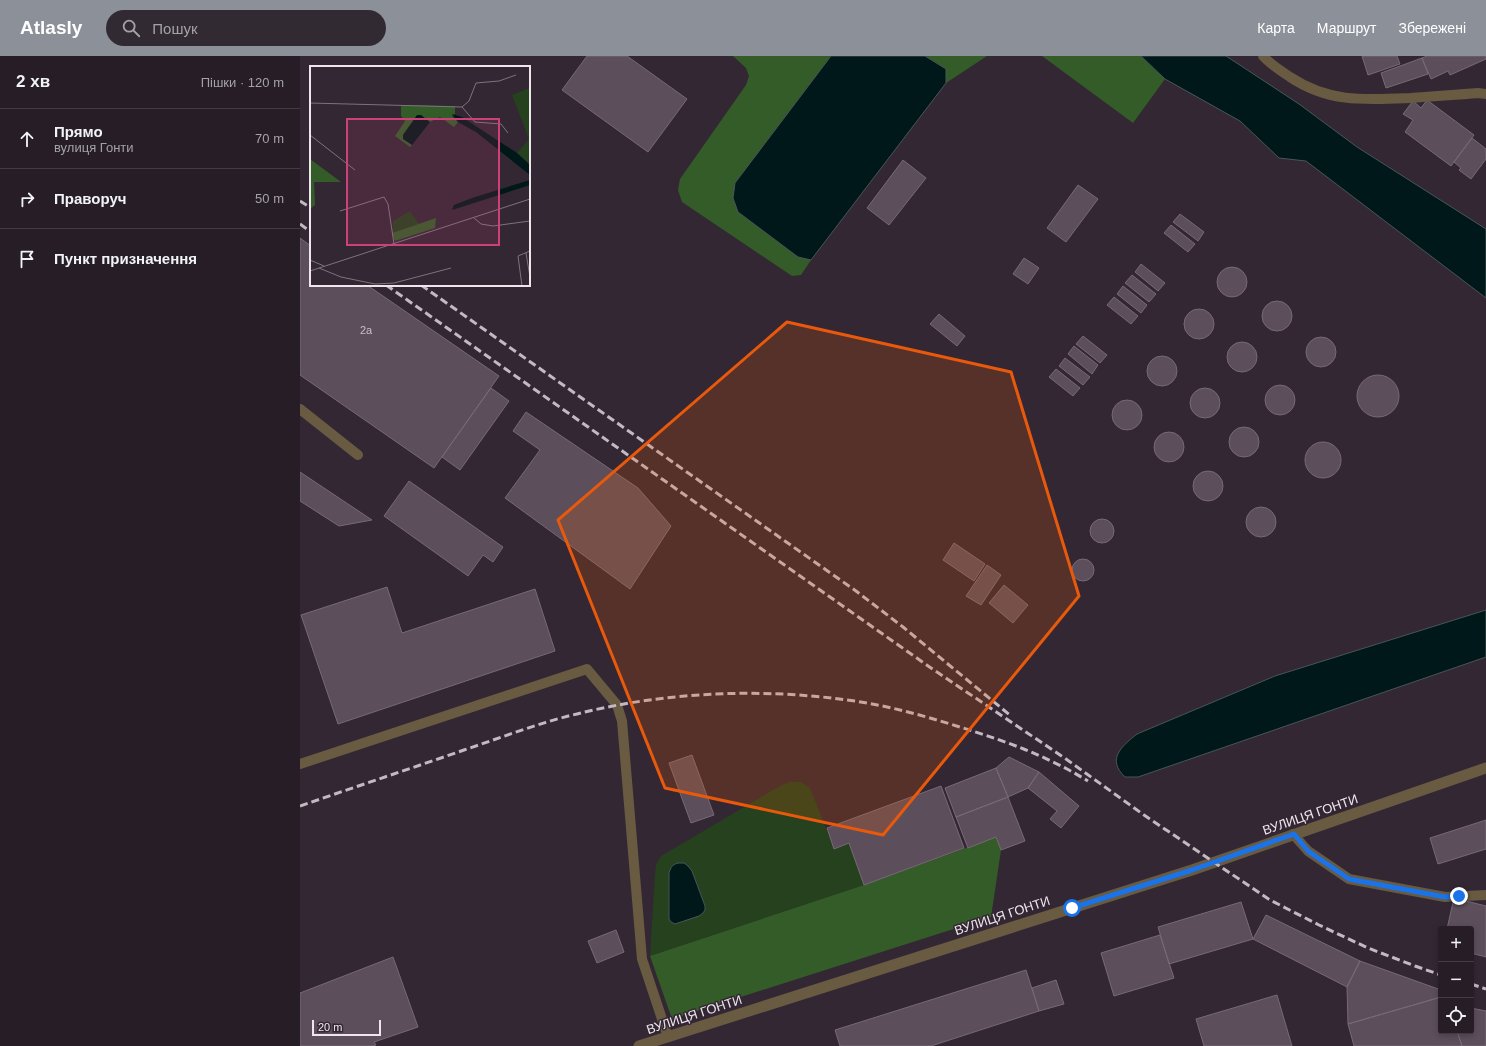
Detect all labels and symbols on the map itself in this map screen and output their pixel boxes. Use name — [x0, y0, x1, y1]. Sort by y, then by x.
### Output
inset map — [310, 66, 530, 286]
house number: 2а — [360, 324, 373, 336]
street label: ВУЛИЦЯ ГОНТИ — [1261, 791, 1360, 838]
route end — [1450, 887, 1468, 905]
street label: ВУЛИЦЯ ГОНТИ — [952, 893, 1052, 938]
route start — [1063, 899, 1081, 917]
street label: ВУЛИЦЯ ГОНТИ — [644, 992, 744, 1037]
scale bar — [312, 1018, 381, 1037]

